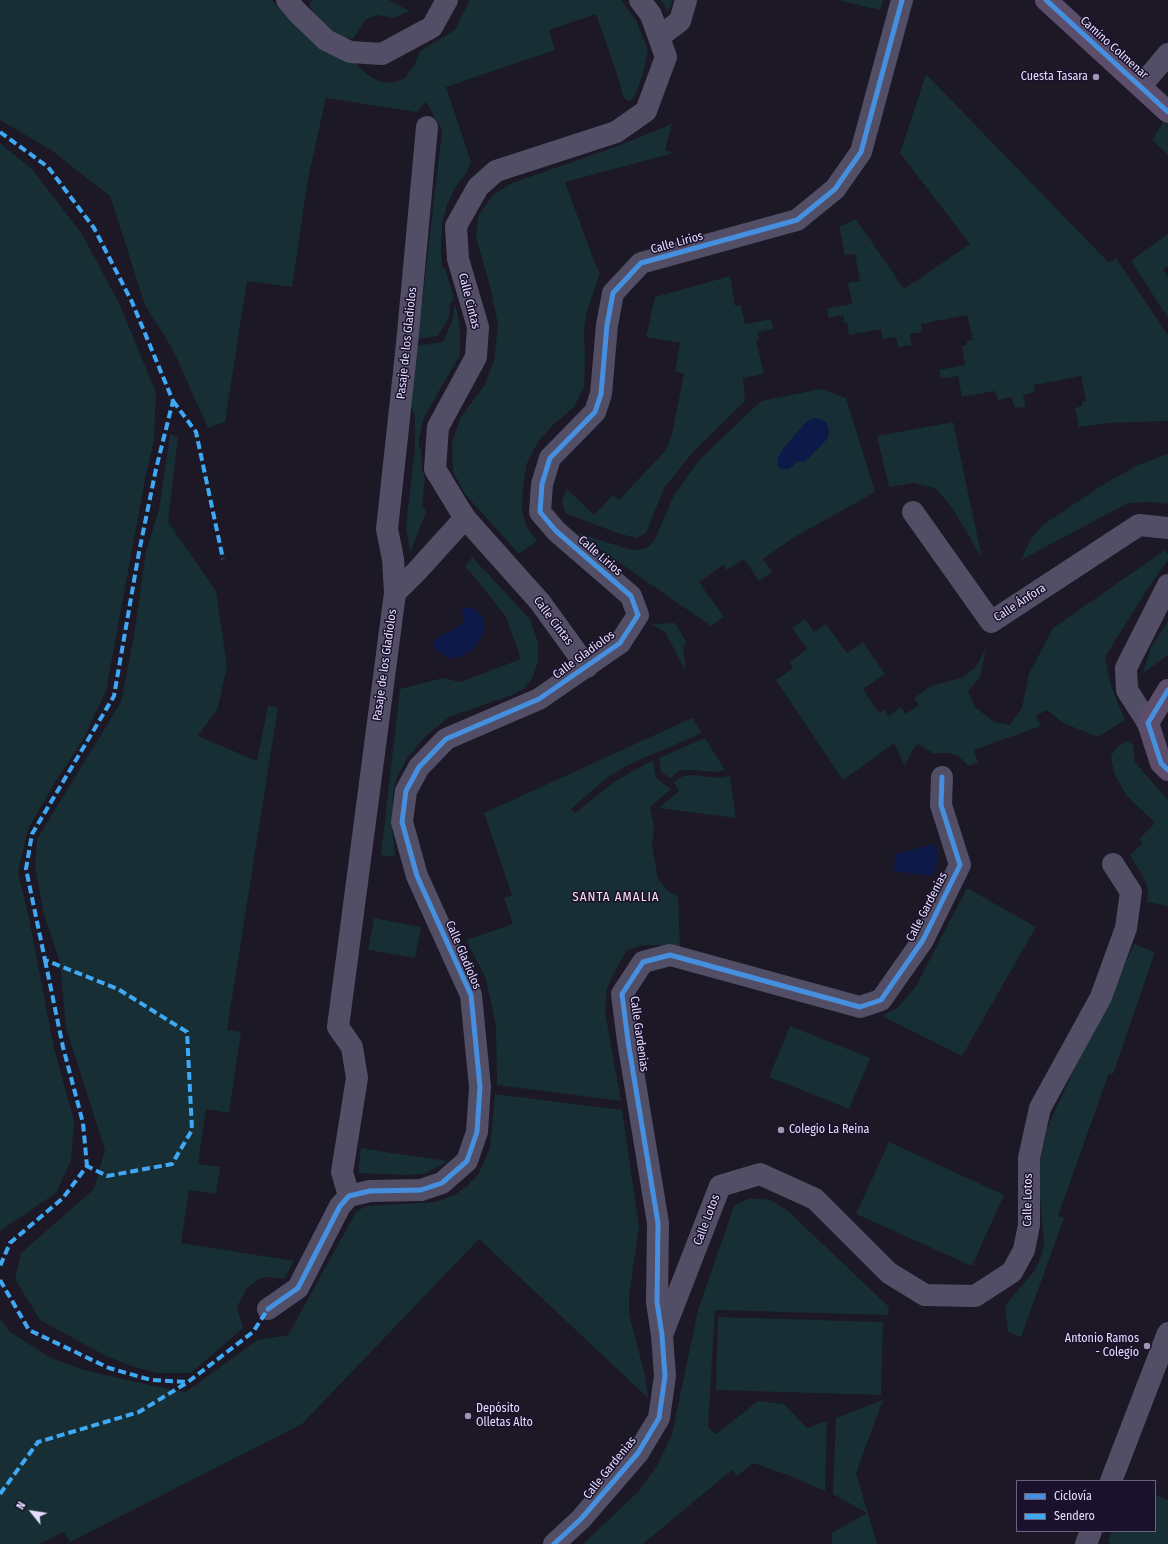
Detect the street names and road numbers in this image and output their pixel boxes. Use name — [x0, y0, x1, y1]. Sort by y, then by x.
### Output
street label: Camino Colmenar — [1077, 14, 1151, 82]
street label: Calle Lirios — [649, 229, 705, 257]
street label: Calle Cintas — [455, 272, 483, 330]
street label: Pasaje de los Gladiolos — [394, 286, 420, 400]
street label: Calle Lirios — [575, 533, 625, 579]
street label: Calle Ánfora — [991, 581, 1049, 625]
street label: Calle Cintas — [530, 594, 576, 648]
street label: Pasaje de los Gladiolos — [370, 608, 400, 722]
street label: Calle Gladiolos — [550, 628, 618, 682]
street label: Calle Gardenias — [903, 870, 951, 944]
street label: Calle Gladiolos — [442, 919, 484, 991]
street label: Calle Gardenias — [627, 995, 651, 1073]
street label: Calle Lotos — [1020, 1173, 1036, 1227]
street label: Calle Lotos — [691, 1193, 723, 1247]
street label: Calle Gardenias — [580, 1434, 640, 1502]

